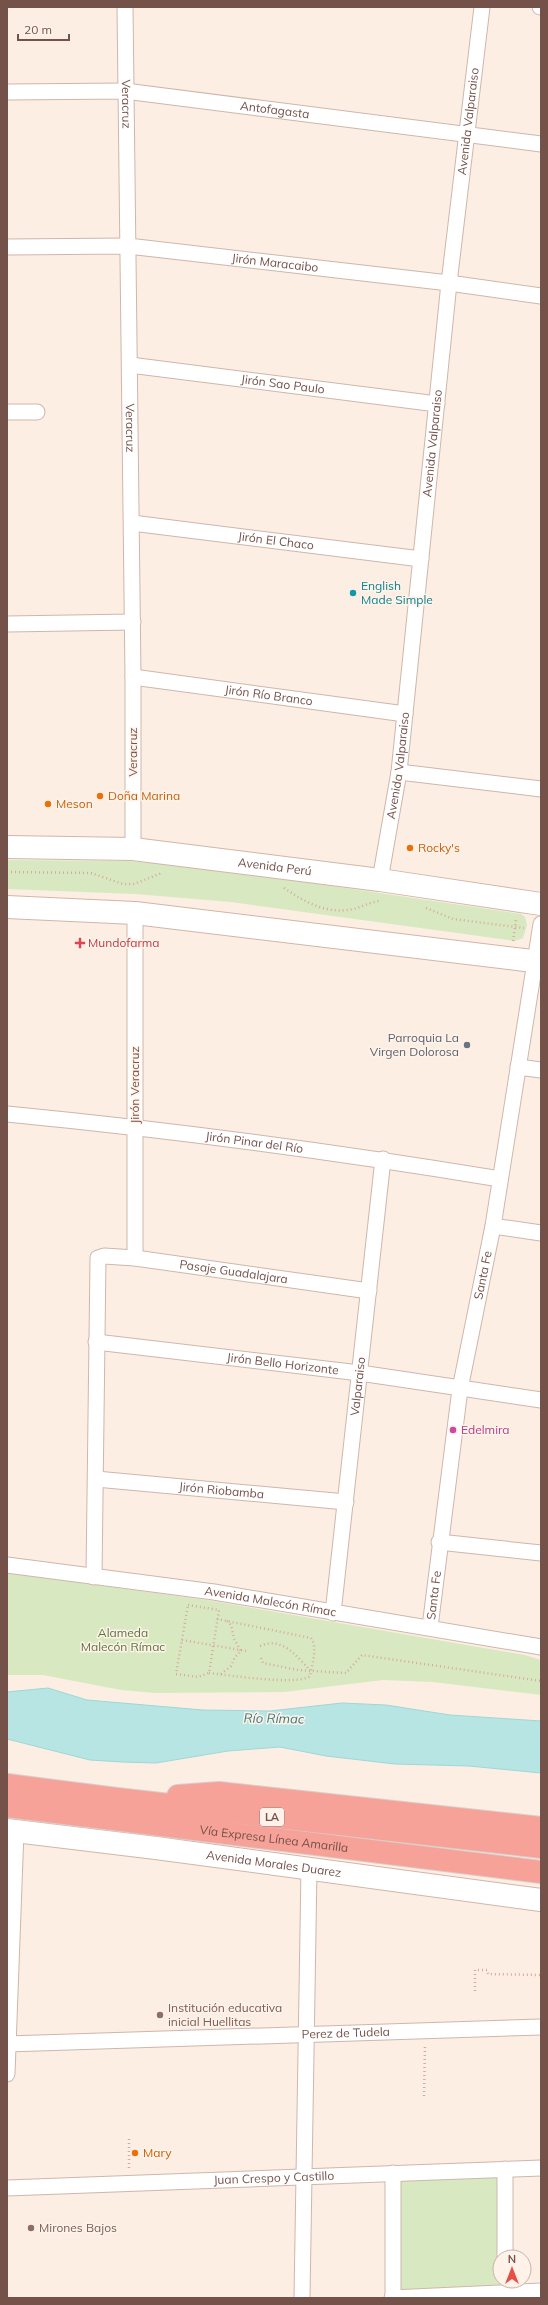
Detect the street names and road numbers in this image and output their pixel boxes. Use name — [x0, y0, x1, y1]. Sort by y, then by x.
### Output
street label: Avenida Valparaiso — [454, 67, 482, 176]
street label: Veracruz — [119, 79, 134, 129]
street label: Antofagasta — [239, 98, 310, 121]
street label: Jirón Maracaibo — [231, 250, 319, 275]
street label: Jirón Sao Paulo — [240, 371, 326, 397]
street label: Avenida Valparaiso — [419, 389, 445, 498]
street label: Veracruz — [123, 403, 138, 453]
street label: Jirón El Chaco — [237, 528, 315, 553]
street label: Jirón Río Branco — [224, 682, 314, 708]
street label: Avenida Valparaiso — [383, 711, 412, 820]
street label: Veracruz — [125, 727, 140, 777]
street label: Avenida Perú — [237, 854, 313, 878]
street label: Jirón Veracruz — [127, 1046, 142, 1124]
street label: Jirón Pinar del Río — [205, 1128, 304, 1156]
street label: Santa Fe — [470, 1249, 495, 1301]
street label: Pasaje Guadalajara — [178, 1256, 289, 1286]
street label: Jirón Bello Horizonte — [226, 1349, 340, 1377]
street label: Valparaiso — [347, 1356, 368, 1417]
street label: Jirón Riobamba — [178, 1479, 265, 1501]
street label: Santa Fe — [423, 1570, 444, 1621]
street label: Avenida Malecón Rímac — [204, 1583, 338, 1619]
road number: LA — [260, 1808, 284, 1826]
street label: Vía Expresa Línea Amarilla — [199, 1822, 349, 1855]
street label: Avenida Morales Duarez — [205, 1847, 342, 1880]
street label: Perez de Tudela — [301, 2024, 390, 2042]
street label: Juan Crespo y Castillo — [213, 2168, 335, 2187]

